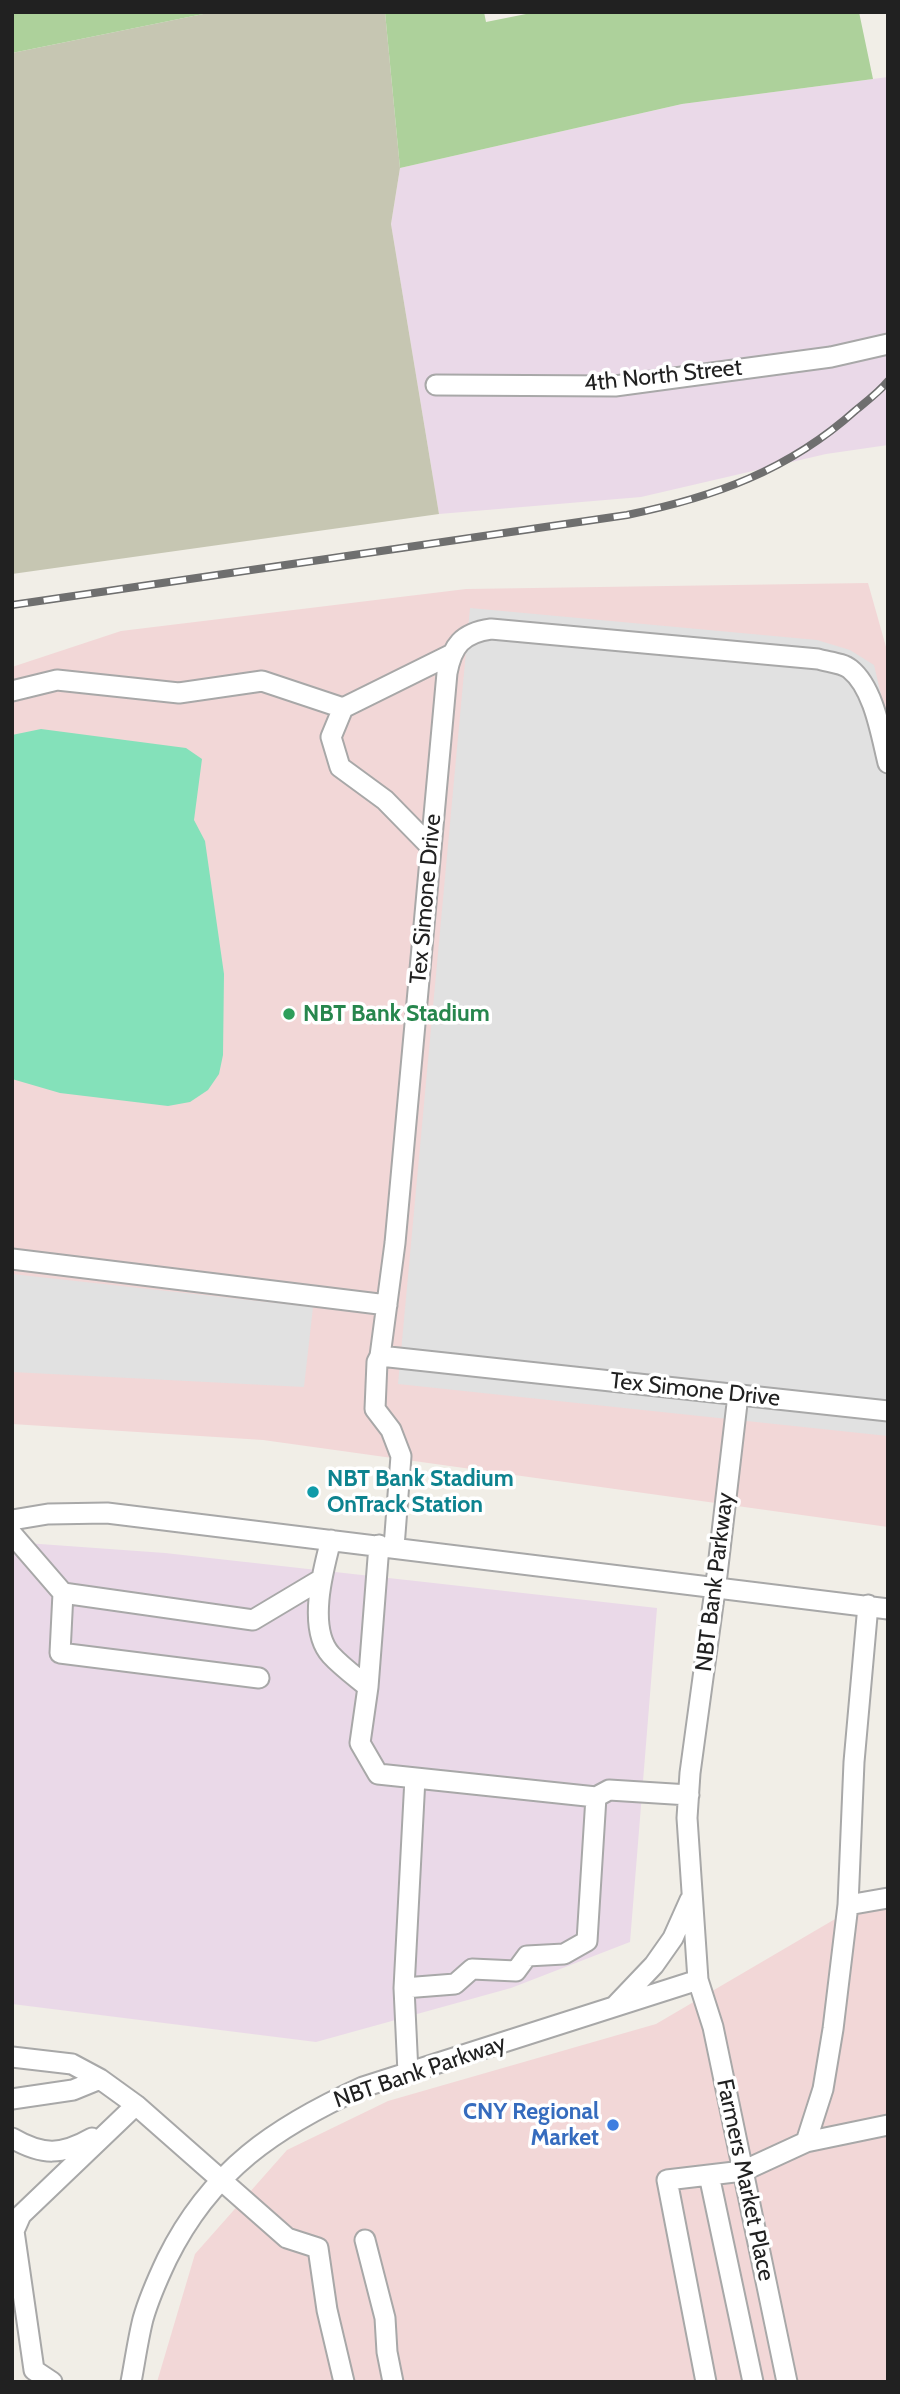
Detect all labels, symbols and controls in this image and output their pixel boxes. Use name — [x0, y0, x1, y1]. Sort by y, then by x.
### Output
street label: 4th North Street — [583, 354, 743, 398]
street label: Tex Simone Drive — [405, 813, 447, 985]
place label: NBT Bank Stadium — [303, 1000, 490, 1028]
marker: NBT Bank Stadium — [281, 1006, 297, 1022]
street label: Tex Simone Drive — [609, 1367, 781, 1413]
place label: NBT Bank Stadium OnTrack Station — [327, 1465, 514, 1519]
marker: NBT Bank Stadium OnTrack Station — [305, 1484, 321, 1500]
street label: NBT Bank Parkway — [690, 1491, 740, 1673]
street label: NBT Bank Parkway — [330, 2030, 510, 2114]
street label: Farmers Market Place — [710, 2076, 780, 2284]
place label: CNY Regional Market — [463, 2098, 599, 2152]
marker: CNY Regional Market — [605, 2117, 621, 2133]

